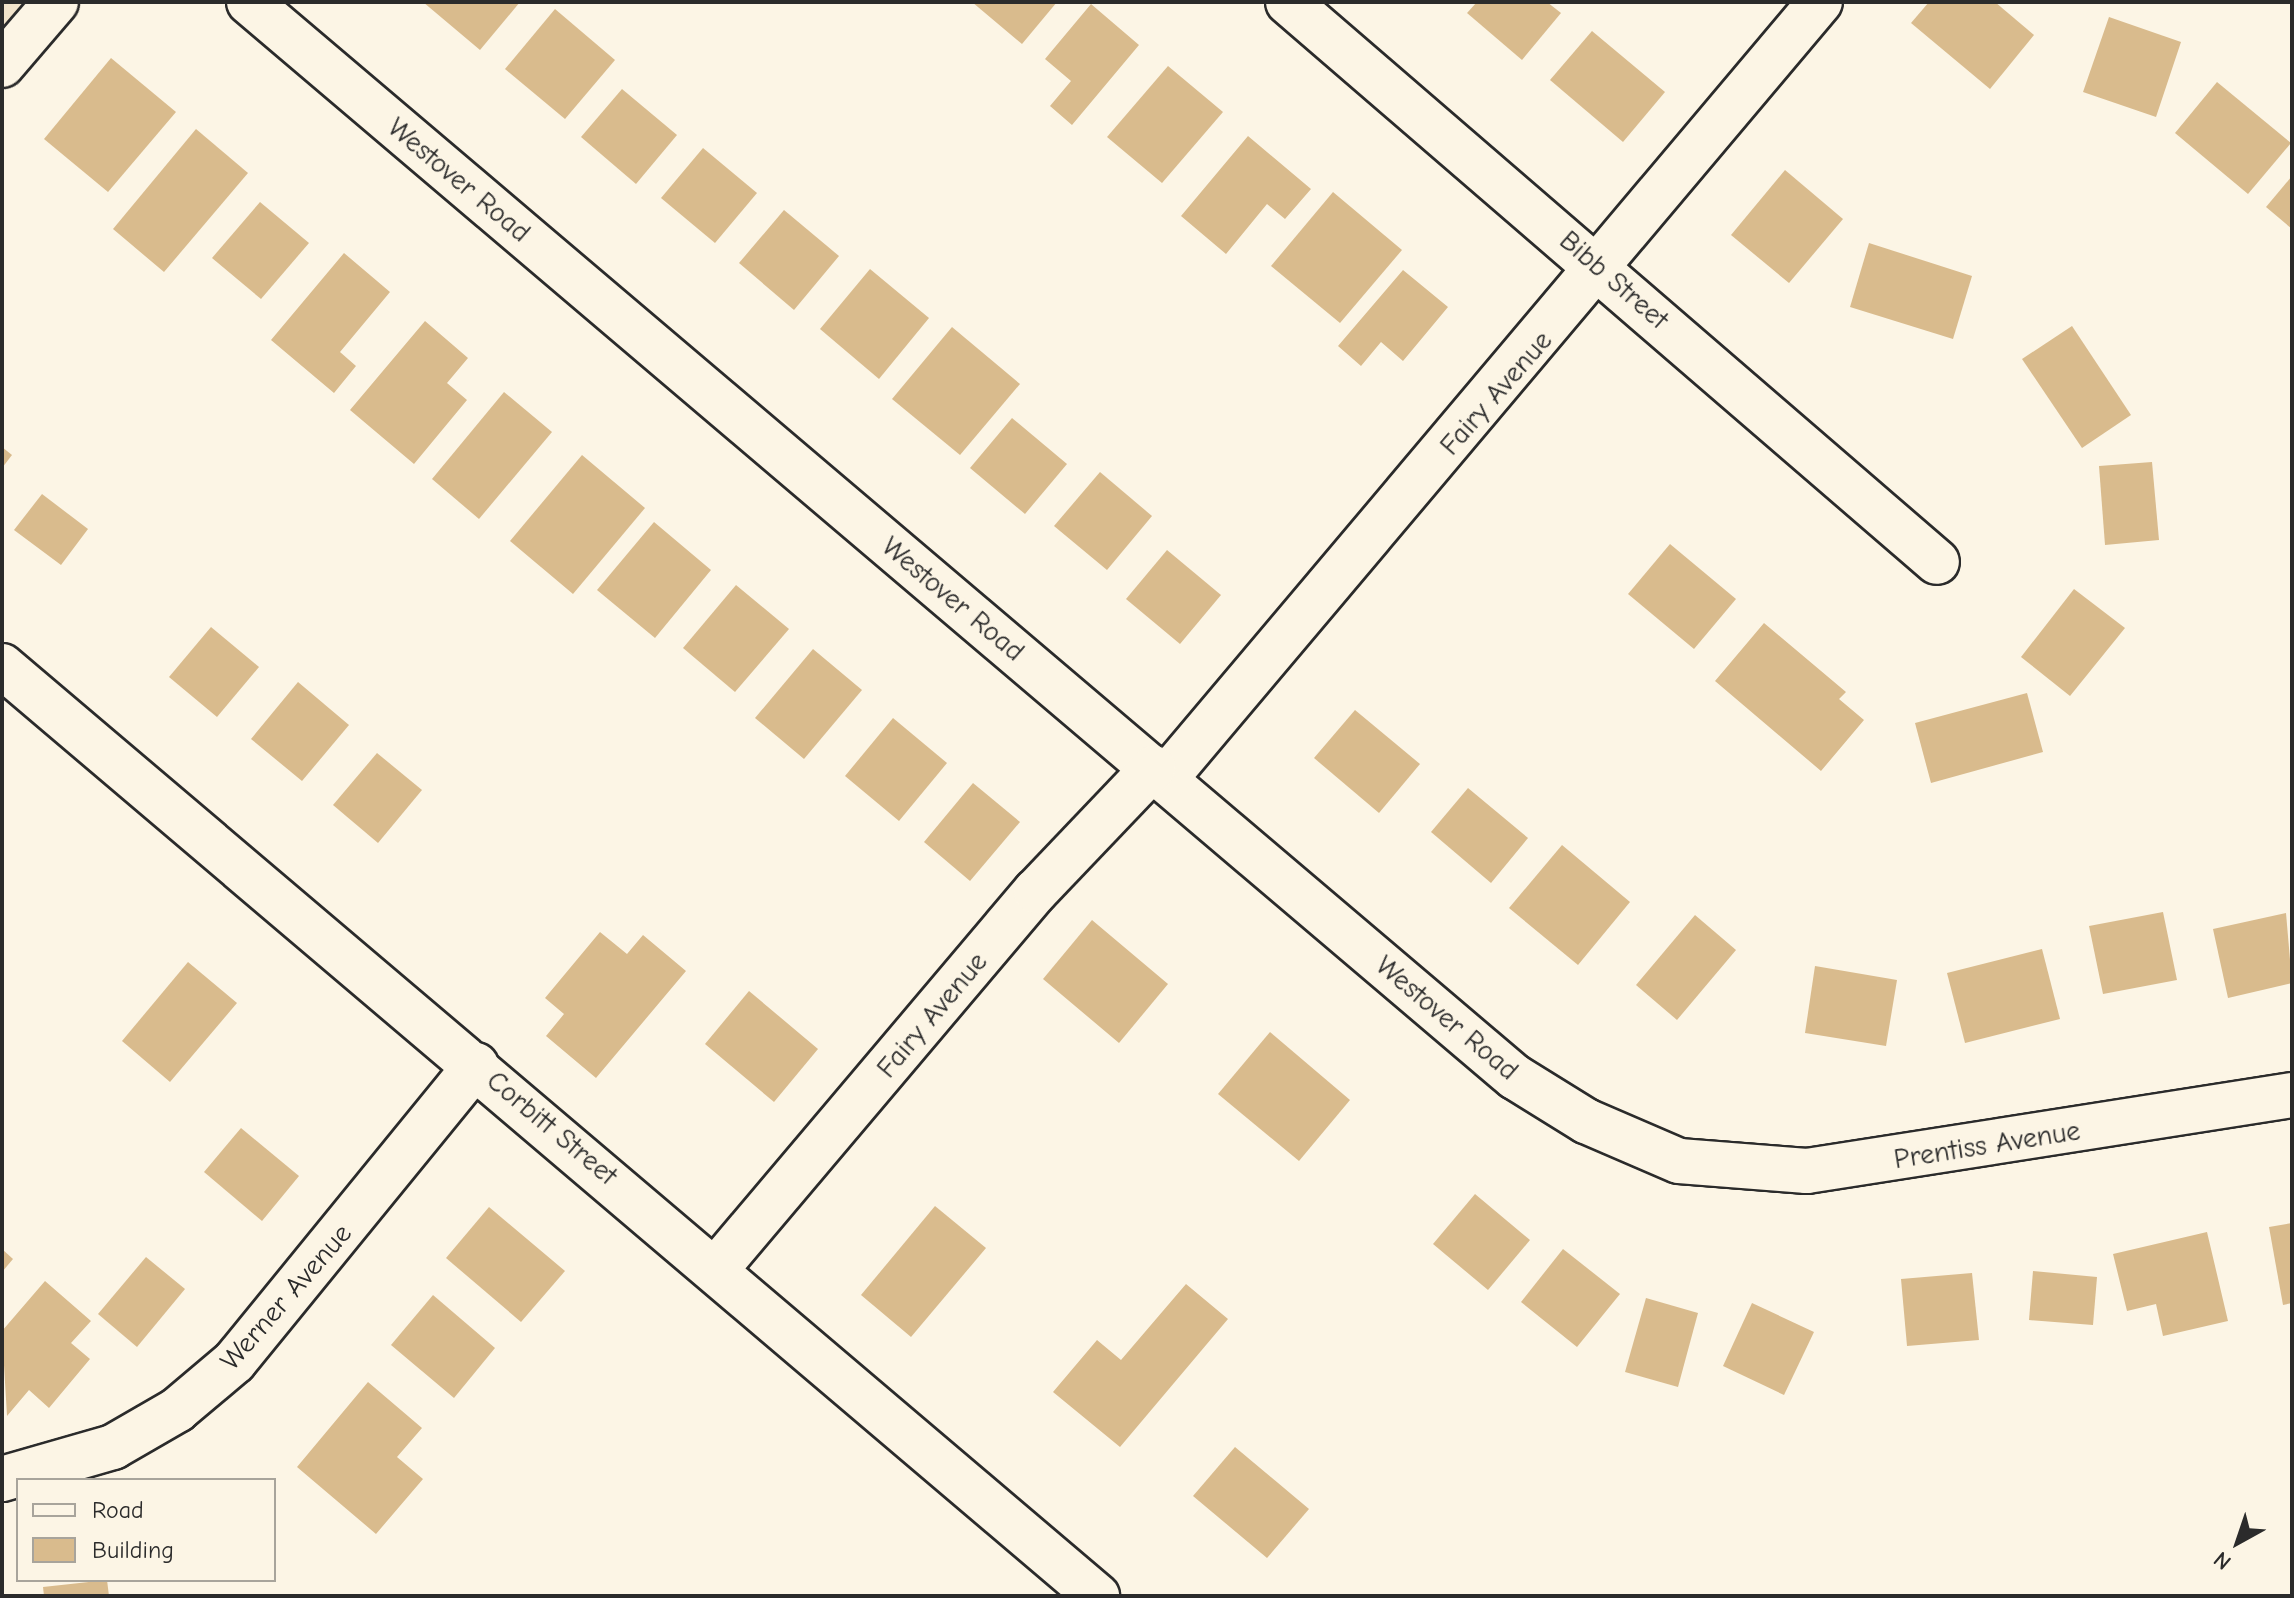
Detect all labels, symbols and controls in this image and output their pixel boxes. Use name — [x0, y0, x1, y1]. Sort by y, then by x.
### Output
street label: Westover Road — [381, 111, 537, 249]
street label: Bibb Street — [1553, 224, 1675, 336]
street label: Fairy Avenue — [1433, 324, 1559, 462]
street label: Westover Road — [875, 530, 1031, 668]
street label: Fairy Avenue — [870, 945, 994, 1085]
street label: Westover Road — [1369, 949, 1525, 1087]
street label: Corbitt Street — [480, 1064, 624, 1192]
street label: Prentiss Avenue — [1892, 1114, 2082, 1176]
street label: Werner Avenue — [213, 1217, 359, 1377]
legend — [16, 1478, 276, 1582]
text: Road — [92, 1496, 144, 1524]
north arrow — [2198, 1502, 2278, 1582]
text: Building — [92, 1536, 174, 1564]
text: N — [2209, 1546, 2236, 1575]

